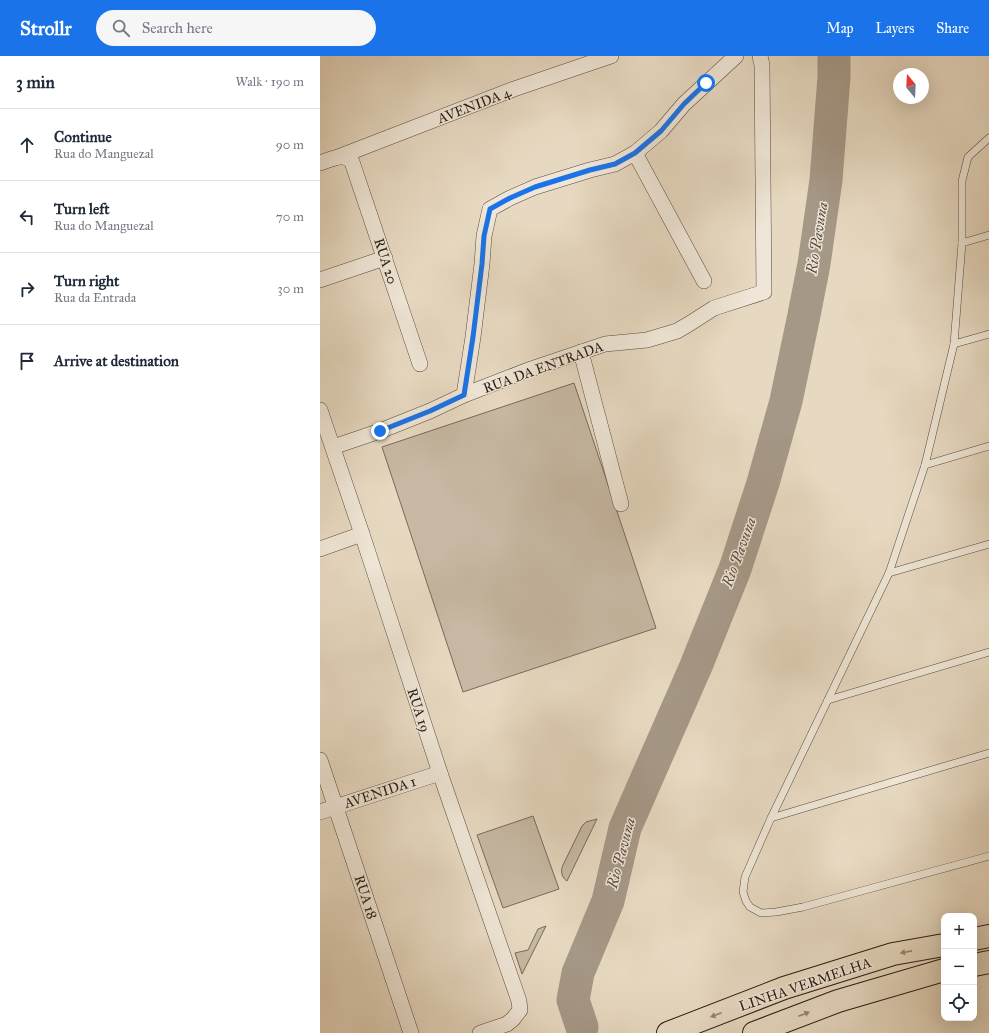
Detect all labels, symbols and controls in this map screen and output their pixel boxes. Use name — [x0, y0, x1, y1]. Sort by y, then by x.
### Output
search box — [96, 10, 376, 46]
text: Strollr — [20, 17, 72, 40]
icon: search — [110, 17, 132, 39]
text: Search here — [142, 19, 213, 37]
text: Map — [826, 20, 854, 37]
text: Layers — [876, 20, 914, 37]
text: Share — [936, 20, 969, 37]
north arrow — [893, 68, 929, 104]
text: 3 min — [16, 72, 55, 93]
text: Walk · 190 m — [235, 74, 304, 90]
route start — [697, 74, 715, 92]
street label: AVENIDA 4 — [434, 83, 514, 128]
text: Continue — [54, 128, 112, 146]
icon: ahead — [16, 134, 38, 156]
text: 90 m — [276, 137, 304, 153]
text: Rua do Manguezal — [54, 146, 154, 162]
text: Turn left — [54, 200, 110, 218]
water label: Rio Pavuna — [802, 201, 832, 276]
icon: left — [16, 206, 38, 228]
text: 70 m — [276, 209, 304, 225]
text: Rua do Manguezal — [54, 218, 154, 234]
street label: RUA 20 — [370, 236, 401, 286]
text: Turn right — [54, 272, 119, 290]
icon: right — [16, 278, 38, 300]
text: 30 m — [278, 281, 304, 297]
text: Rua da Entrada — [54, 290, 136, 306]
street label: RUA DA ENTRADA — [481, 338, 606, 397]
icon: arrive — [16, 350, 38, 372]
text: Arrive at destination — [54, 352, 179, 370]
route end — [371, 422, 389, 440]
water label: Rio Pavuna — [718, 515, 760, 590]
street label: RUA 19 — [403, 686, 434, 734]
street label: AVENIDA 1 — [341, 773, 419, 812]
water label: Rio Pavuna — [603, 816, 639, 891]
street label: RUA 18 — [350, 873, 381, 921]
map controls — [941, 913, 977, 1021]
button: + — [941, 913, 977, 949]
one-way arrow — [900, 949, 912, 955]
button: − — [941, 949, 977, 985]
street label: LINHA VERMELHA — [737, 954, 874, 1015]
button: locate — [941, 985, 977, 1021]
one-way arrow — [798, 1010, 810, 1016]
one-way arrow — [710, 1012, 722, 1018]

